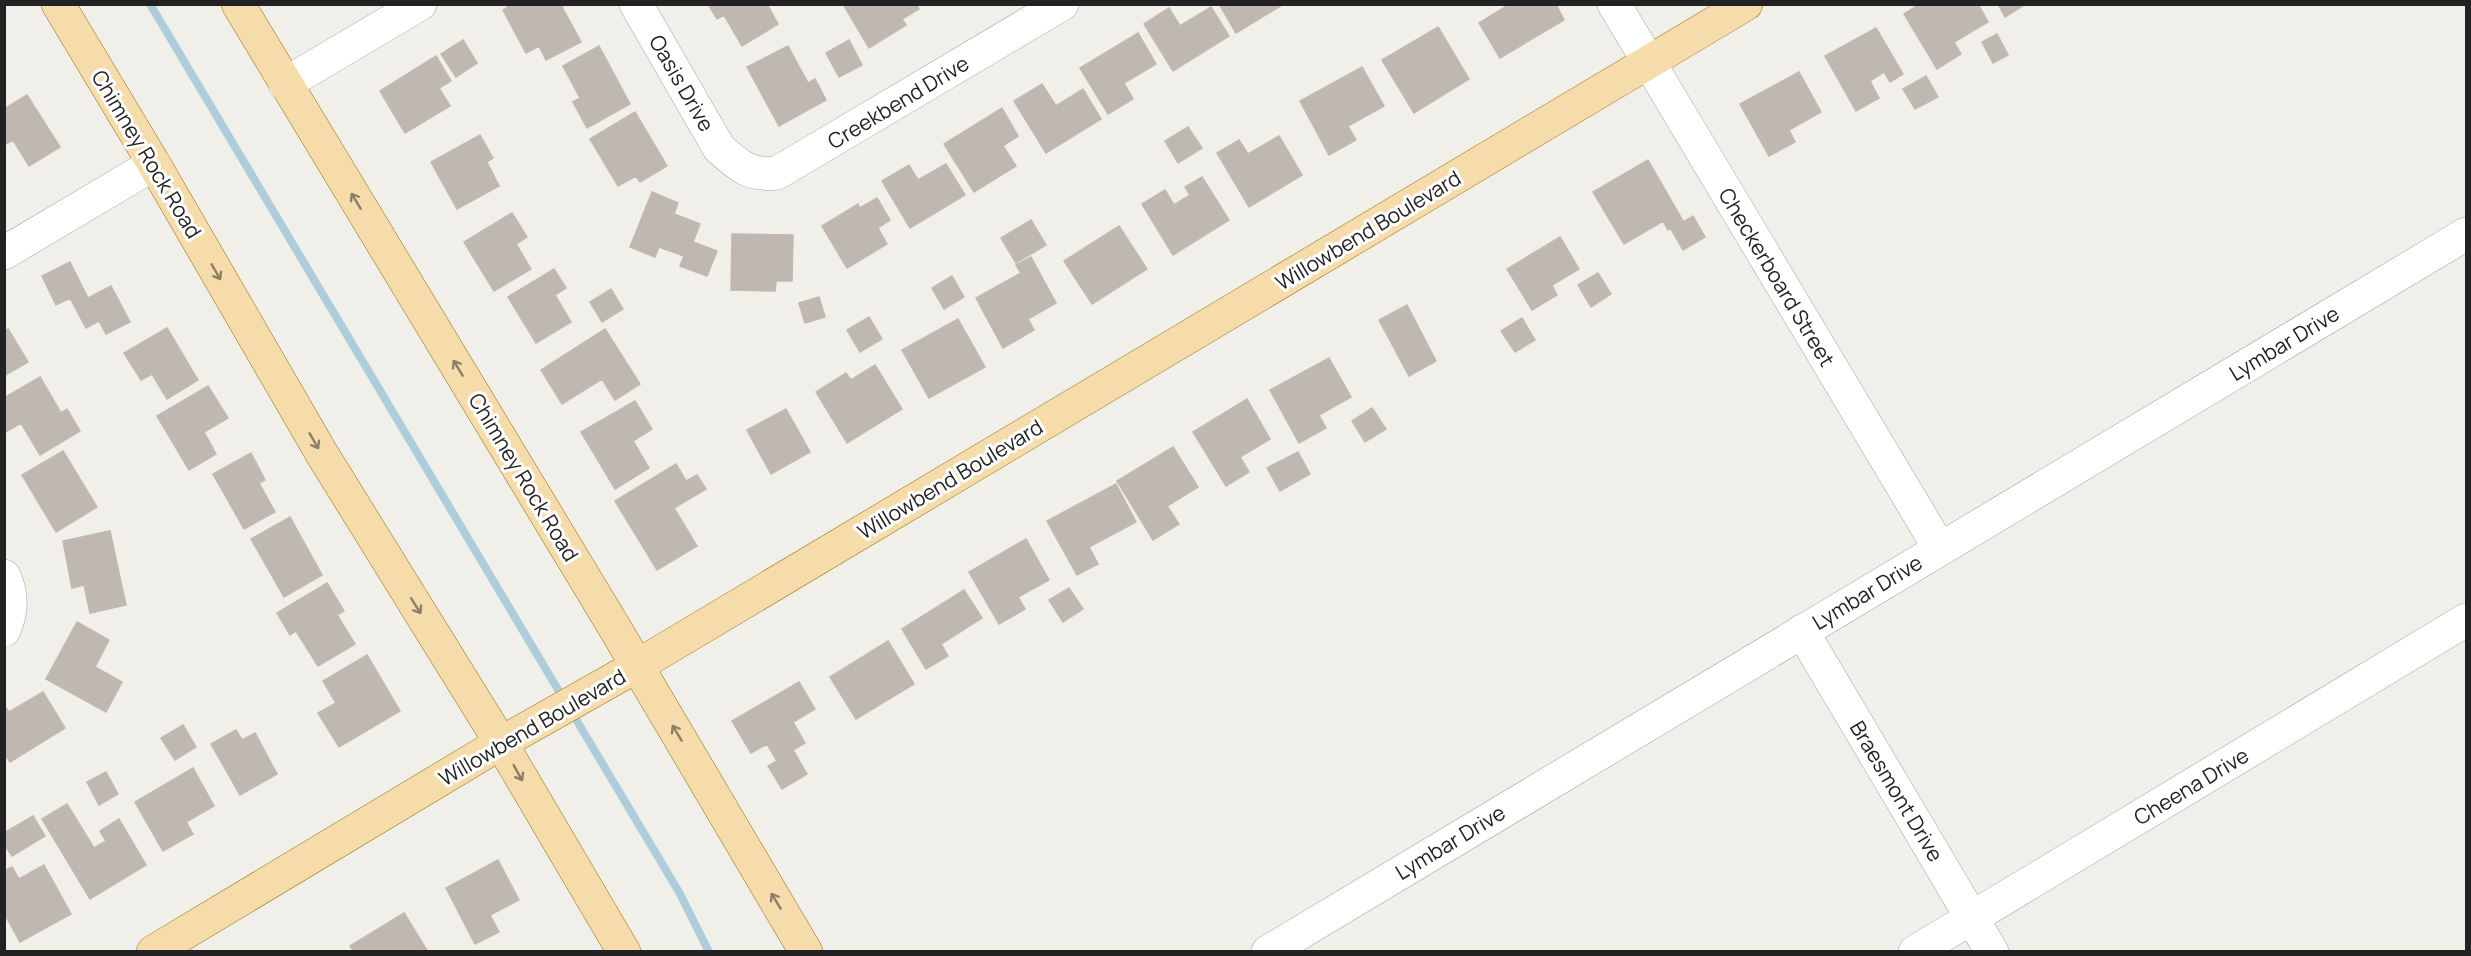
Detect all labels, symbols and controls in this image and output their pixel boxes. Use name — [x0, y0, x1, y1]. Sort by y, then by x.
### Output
street label: Oasis Drive — [643, 30, 721, 136]
street label: Creekbend Drive — [822, 49, 974, 155]
street label: Chimney Rock Road — [86, 65, 208, 243]
street label: Willowbend Boulevard — [1270, 164, 1466, 296]
street label: Checkerboard Street — [1713, 183, 1841, 371]
one-way arrow — [350, 193, 362, 210]
one-way arrow — [210, 263, 222, 280]
street label: Lymbar Drive — [2224, 299, 2344, 387]
one-way arrow — [451, 360, 463, 377]
street label: Chimney Rock Road — [463, 388, 585, 566]
street label: Willowbend Boulevard — [852, 413, 1048, 545]
one-way arrow — [308, 432, 320, 449]
street label: Lymbar Drive — [1807, 548, 1927, 636]
one-way arrow — [410, 598, 423, 615]
street label: Willowbend Boulevard — [433, 662, 631, 792]
street label: Braesmont Drive — [1844, 715, 1950, 867]
one-way arrow — [670, 725, 682, 742]
street label: Cheena Drive — [2128, 741, 2254, 831]
one-way arrow — [512, 764, 524, 781]
street label: Lymbar Drive — [1390, 798, 1510, 886]
one-way arrow — [770, 893, 782, 910]

